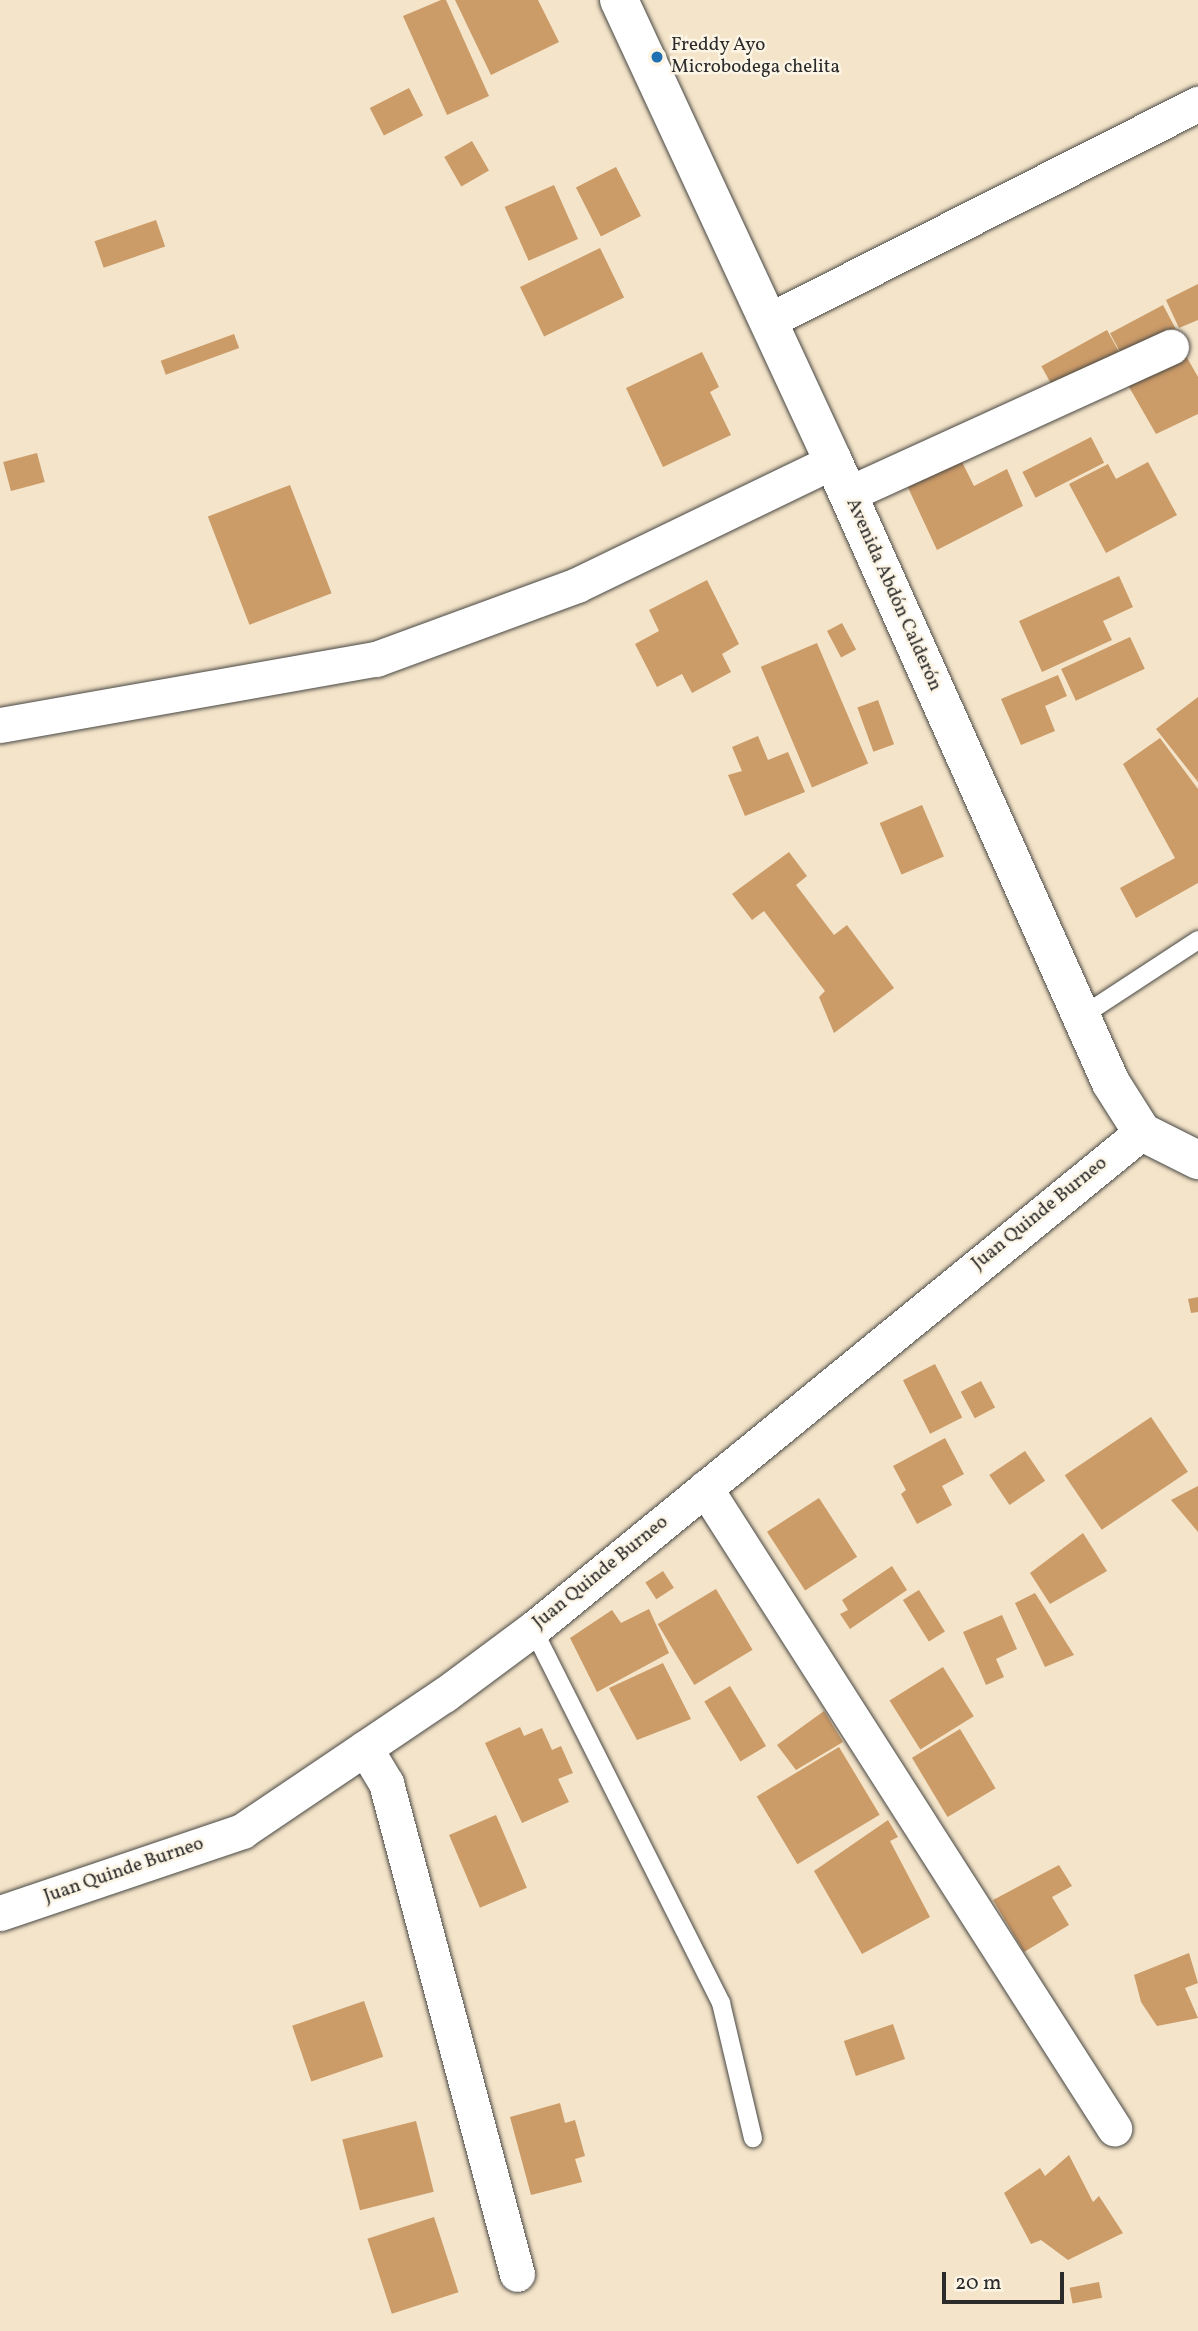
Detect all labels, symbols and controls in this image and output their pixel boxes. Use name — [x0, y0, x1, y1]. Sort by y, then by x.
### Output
place label: Freddy Ayo Microbodega chelita — [671, 35, 840, 79]
marker: Freddy Ayo Microbodega chelita — [649, 49, 665, 65]
street label: Avenida Abdón Calderón — [840, 495, 946, 695]
street label: Juan Quinde Burneo — [968, 1152, 1112, 1276]
street label: Juan Quinde Burneo — [529, 1511, 673, 1635]
street label: Juan Quinde Burneo — [41, 1833, 207, 1909]
scale bar — [946, 2258, 1068, 2302]
text: 20 m — [955, 2269, 1001, 2298]

